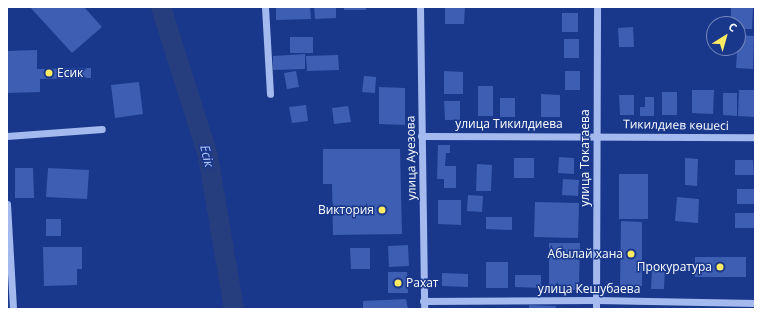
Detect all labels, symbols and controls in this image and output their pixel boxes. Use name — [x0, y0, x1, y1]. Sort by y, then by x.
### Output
north arrow — [706, 16, 746, 56]
text: С — [726, 19, 740, 35]
place label: Есик — [57, 66, 83, 80]
marker: Есик — [44, 68, 54, 78]
street label: улица Токатаева — [578, 109, 592, 207]
street label: улица Ауезова — [403, 116, 419, 200]
street label: улица Тикилдиева — [455, 117, 563, 131]
street label: Тикилдиев көшесі — [623, 117, 729, 133]
water label: Есік — [197, 143, 217, 169]
place label: Виктория — [318, 203, 374, 217]
marker: Виктория — [377, 205, 387, 215]
place label: Абылай хана — [548, 247, 623, 261]
marker: Абылай хана — [626, 249, 636, 259]
place label: Прокуратура — [637, 260, 712, 274]
marker: Прокуратура — [715, 262, 725, 272]
place label: Рахат — [406, 276, 438, 290]
marker: Рахат — [393, 278, 403, 288]
street label: улица Кешубаева — [538, 282, 640, 296]

